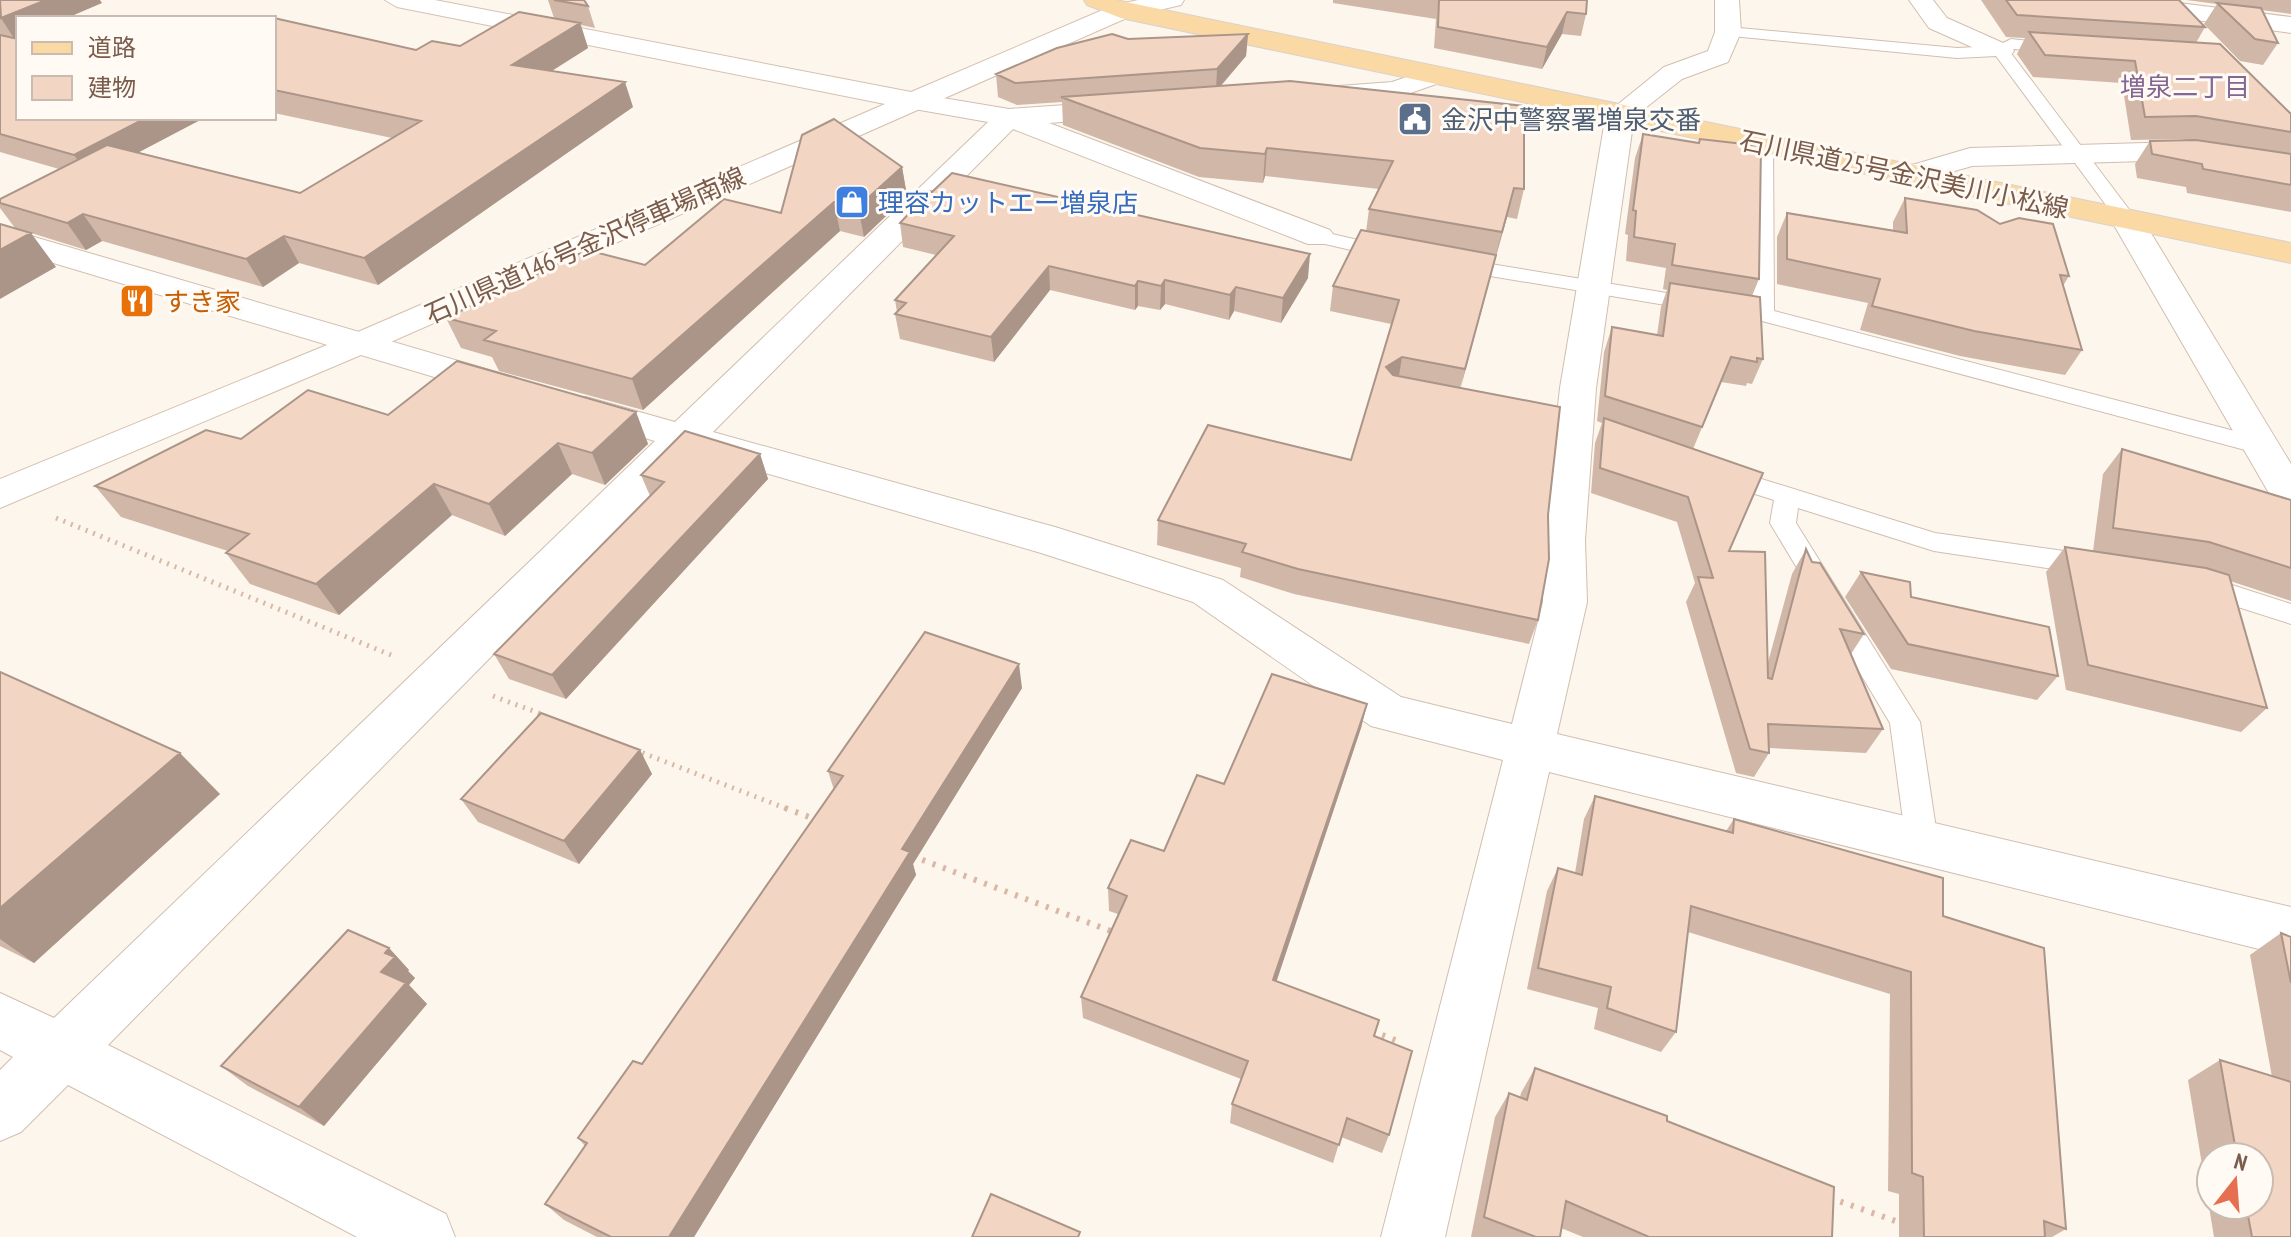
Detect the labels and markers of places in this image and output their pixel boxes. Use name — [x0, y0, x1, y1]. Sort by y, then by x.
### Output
public building icon: 金沢中警察署増泉交番 — [1396, 100, 1434, 138]
place label: 金沢中警察署増泉交番 — [1441, 103, 1701, 136]
shop icon: 理容カットエー増泉店 — [833, 183, 871, 221]
place label: 理容カットエー増泉店 — [878, 186, 1138, 219]
restaurant icon: すき家 — [118, 282, 156, 320]
place label: すき家 — [163, 285, 241, 318]

